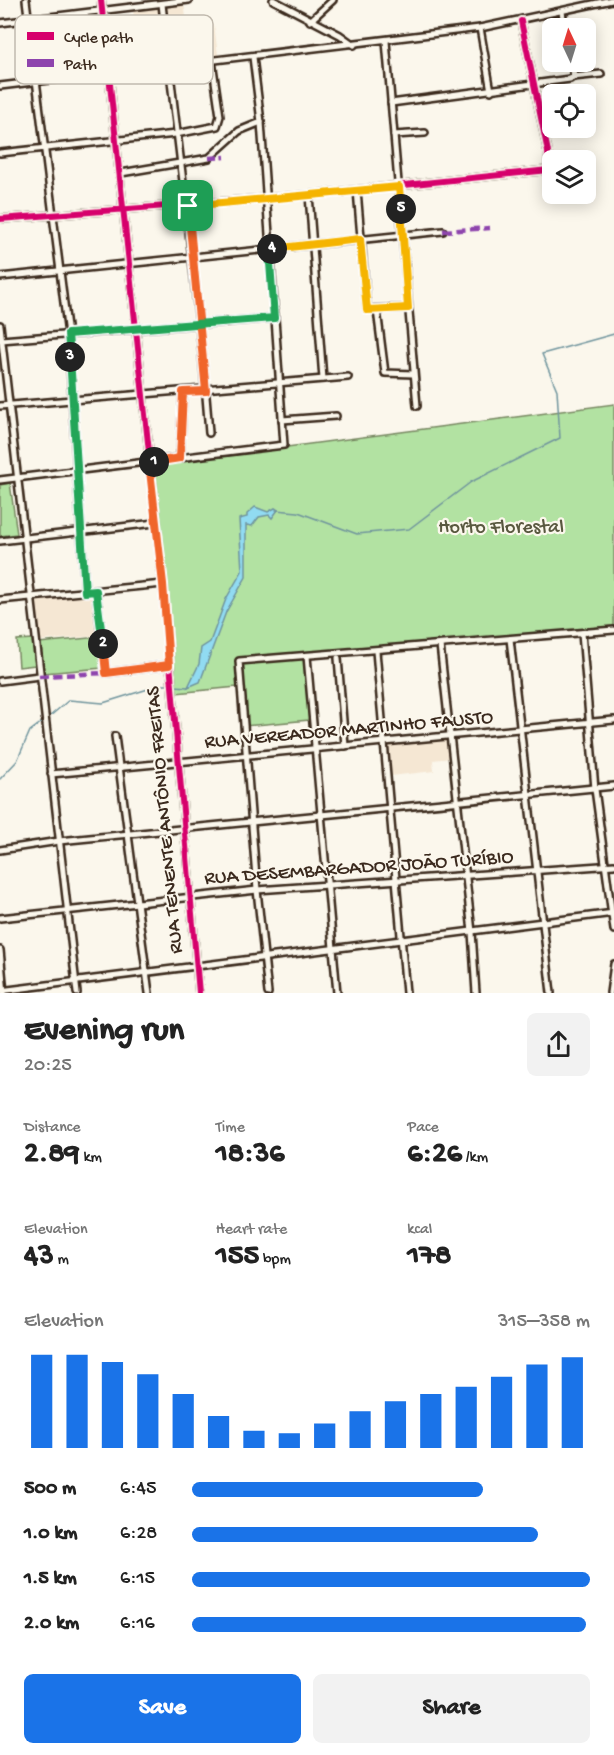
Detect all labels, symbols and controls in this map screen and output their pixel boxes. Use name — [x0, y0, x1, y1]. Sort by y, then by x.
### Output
legend — [15, 15, 213, 84]
north arrow — [542, 18, 596, 72]
map controls — [542, 18, 596, 204]
text: Cycle path — [64, 30, 134, 49]
text: Path — [63, 57, 97, 76]
button: locate — [542, 84, 596, 138]
button: layers — [542, 150, 596, 204]
pin — [162, 180, 213, 231]
icon: arrive — [171, 189, 204, 222]
pin: 5 — [386, 194, 416, 224]
text: 5 — [397, 199, 405, 218]
pin: 4 — [257, 234, 287, 264]
text: 4 — [268, 239, 276, 258]
pin: 3 — [55, 342, 85, 372]
text: 3 — [66, 347, 74, 366]
pin: 1 — [139, 447, 169, 477]
text: 1 — [151, 452, 157, 471]
park label: Horto Florestal — [438, 517, 564, 540]
pin: 2 — [88, 629, 118, 659]
text: 2 — [99, 634, 107, 653]
street label: RUA TENENTE ANTÔNIO FREITAS — [143, 685, 189, 955]
street label: RUA VEREADOR MARTINHO FAUSTO — [204, 707, 494, 755]
street label: RUA DESEMBARGADOR JOÃO TURÍBIO — [204, 846, 514, 891]
text: Evening run — [24, 1013, 184, 1051]
button: share — [527, 1013, 590, 1076]
text: 20:25 — [24, 1055, 72, 1078]
text: Distance — [24, 1119, 81, 1138]
text: Time — [216, 1119, 245, 1138]
text: Pace — [407, 1119, 439, 1138]
text: 2.89 — [24, 1138, 80, 1173]
text: 18:36 — [216, 1138, 284, 1173]
text: 6:26 — [407, 1138, 462, 1173]
text: km — [80, 1149, 102, 1168]
text: /km — [462, 1149, 488, 1168]
text: Elevation — [24, 1221, 88, 1240]
text: Heart rate — [216, 1221, 287, 1240]
text: kcal — [407, 1221, 432, 1240]
text: 43 — [24, 1240, 54, 1275]
text: 155 — [216, 1240, 259, 1275]
text: 178 — [407, 1240, 451, 1275]
text: m — [54, 1251, 69, 1270]
text: bpm — [259, 1251, 291, 1270]
text: Elevation — [24, 1311, 104, 1334]
text: 315–358 m — [498, 1311, 590, 1334]
text: 500 m — [24, 1478, 76, 1501]
text: 6:45 — [120, 1478, 156, 1501]
text: 1.0 km — [24, 1523, 78, 1546]
text: 6:28 — [120, 1523, 157, 1546]
text: 1.5 km — [24, 1568, 77, 1591]
text: 6:15 — [120, 1568, 155, 1591]
text: 2.0 km — [24, 1613, 79, 1636]
text: 6:16 — [120, 1613, 155, 1636]
button: Save — [24, 1674, 301, 1743]
button: Share — [313, 1674, 590, 1743]

